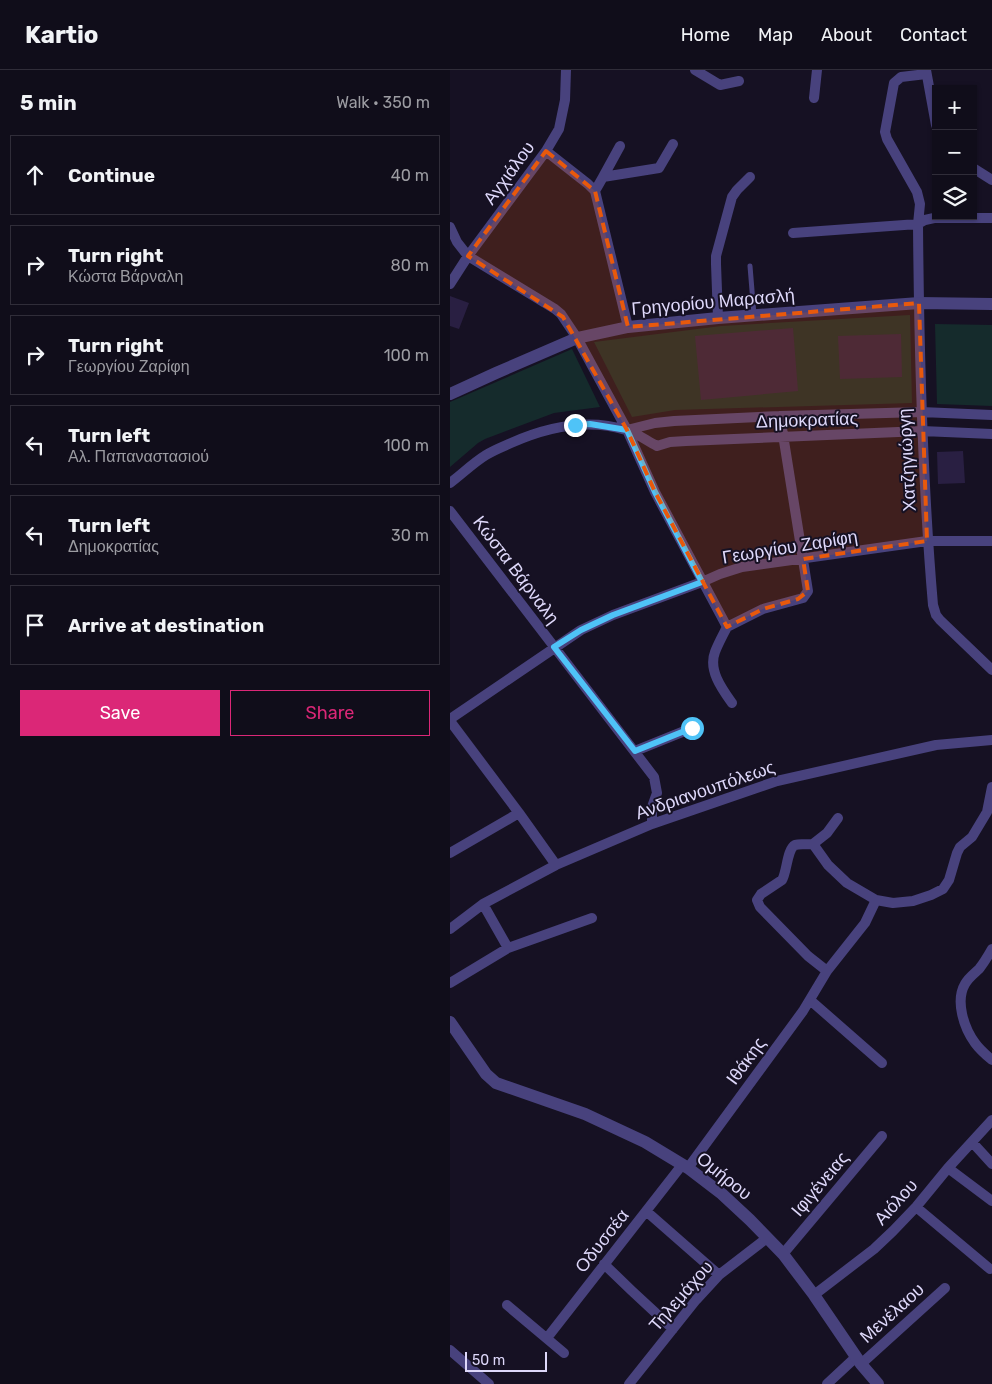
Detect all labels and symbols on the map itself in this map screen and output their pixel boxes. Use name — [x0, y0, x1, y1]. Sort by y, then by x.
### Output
street label: Αγχιάλου — [479, 137, 539, 209]
street label: Γρηγορίου Μαρασλή — [630, 284, 796, 320]
street label: Δημοκρατίας — [756, 407, 859, 433]
street label: Χατζηγιώργη — [893, 408, 921, 512]
route end — [564, 414, 587, 437]
street label: Κώστα Βάρναλη — [468, 512, 564, 628]
street label: Γεωργίου Ζαρίφη — [721, 525, 859, 569]
route start — [681, 717, 704, 740]
street label: Ανδριανουπόλεως — [632, 756, 778, 824]
street label: Ιθάκης — [721, 1033, 771, 1089]
street label: Ομήρου — [692, 1147, 756, 1205]
street label: Ιφιγένειας — [787, 1147, 854, 1221]
street label: Αιόλου — [870, 1174, 922, 1230]
street label: Οδυσσέα — [570, 1205, 634, 1277]
street label: Τηλεμάχου — [644, 1256, 718, 1336]
street label: Μενέλαου — [855, 1278, 929, 1348]
scale bar — [465, 1349, 548, 1372]

